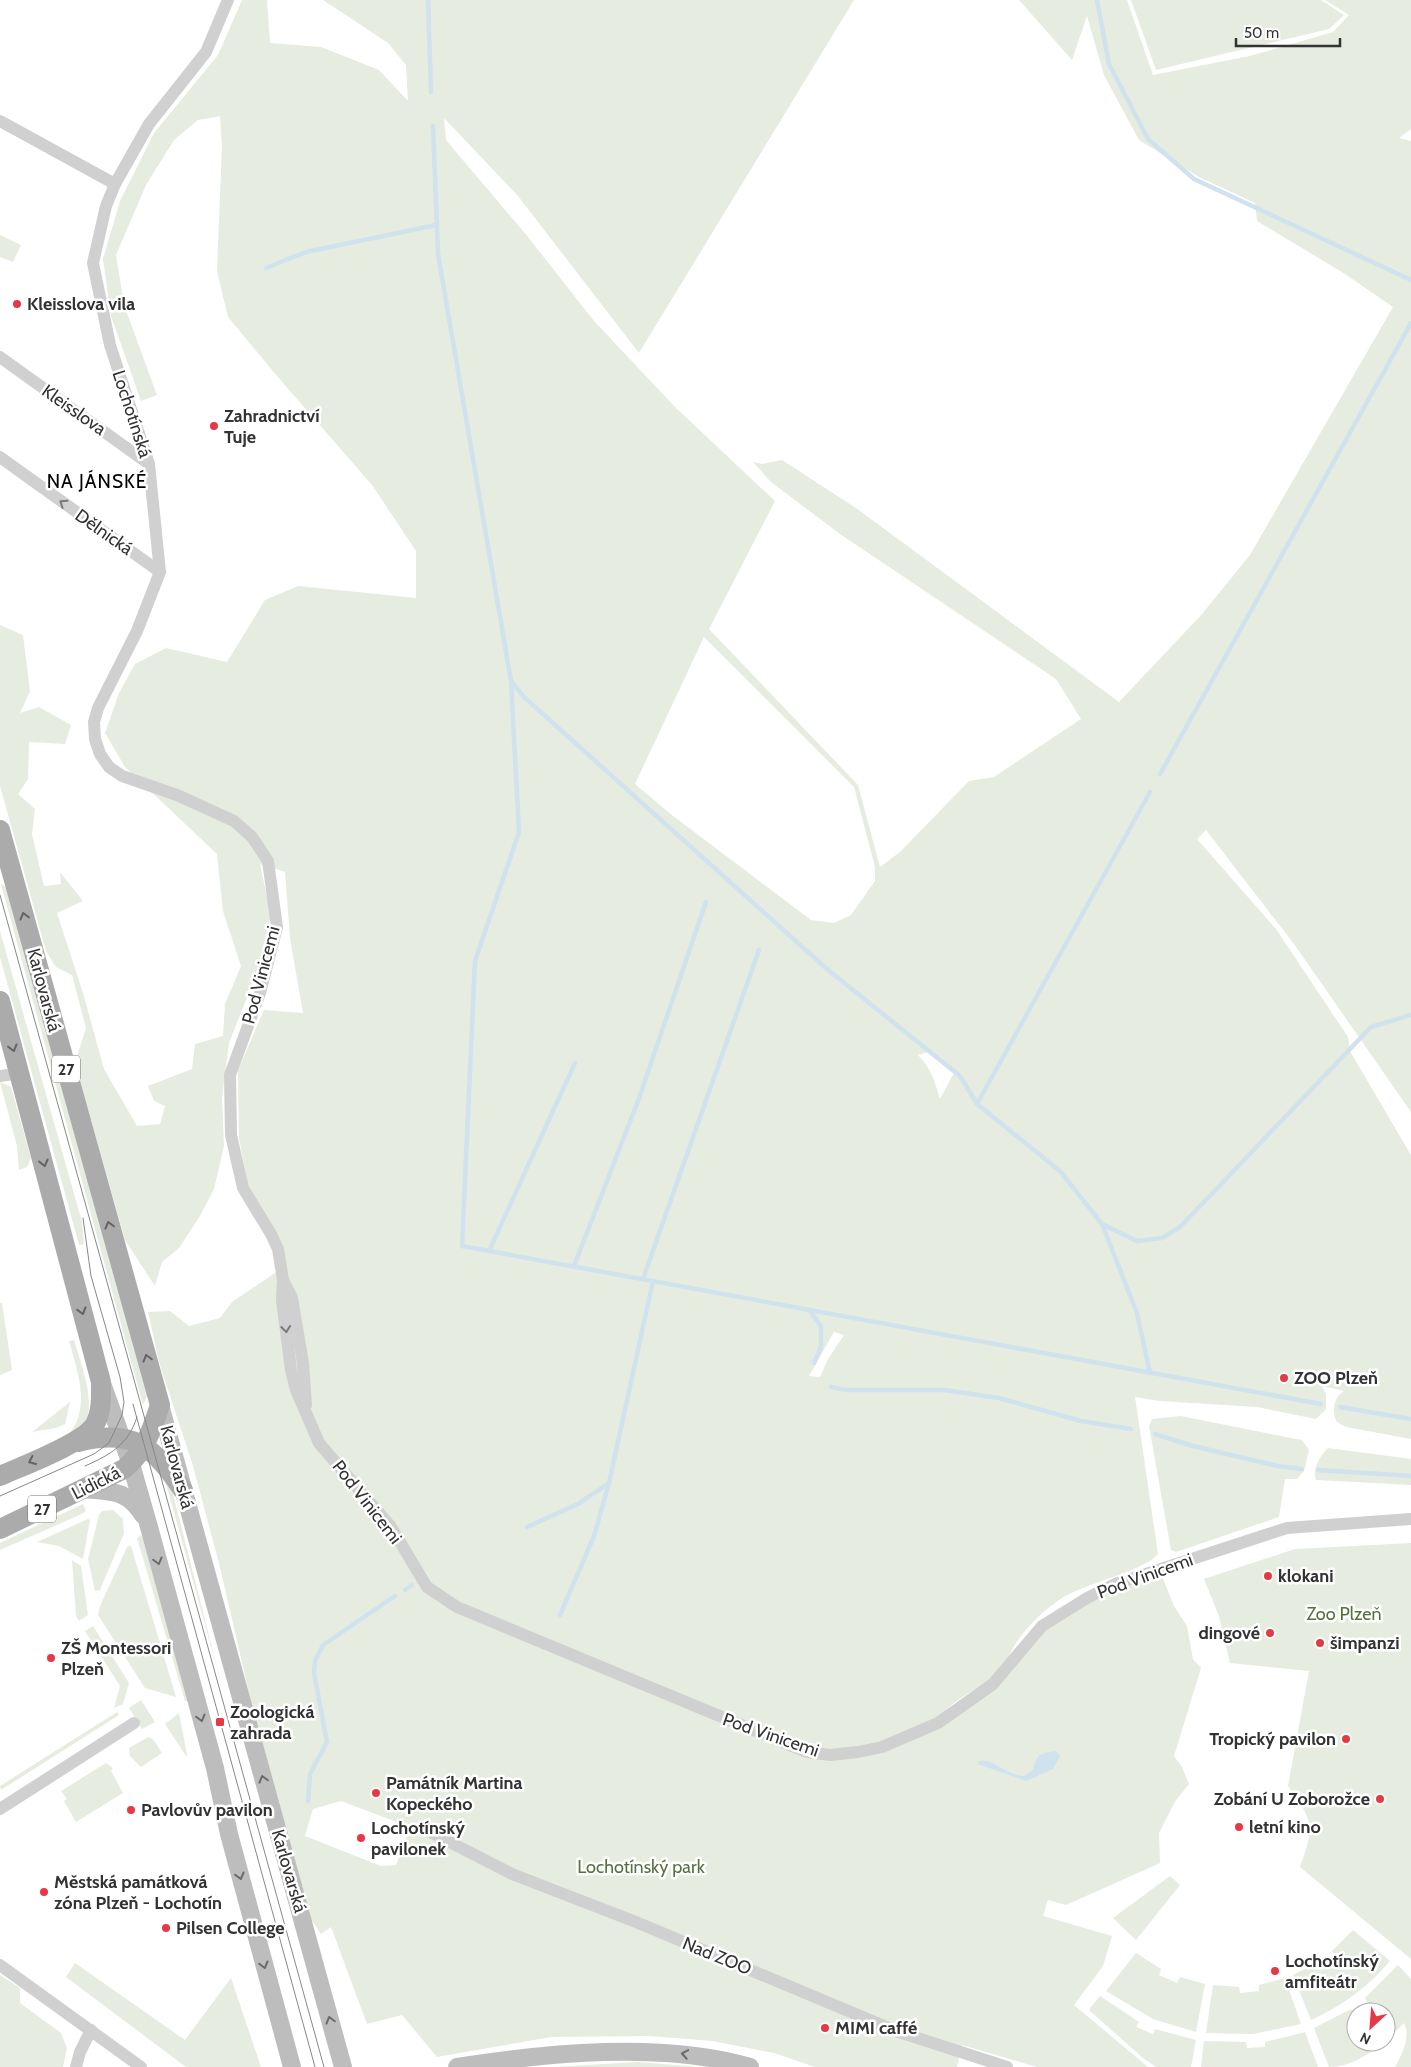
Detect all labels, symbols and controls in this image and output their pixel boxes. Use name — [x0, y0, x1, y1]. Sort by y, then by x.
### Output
scale bar — [1236, 15, 1340, 47]
text: 50 m — [1244, 24, 1279, 42]
place label: Kleisslova vila — [27, 293, 135, 315]
marker: Kleisslova vila — [11, 298, 23, 310]
street label: Lochotínská — [108, 368, 157, 461]
street label: Kleisslova — [38, 380, 111, 440]
place label: Zahradnictví Tuje — [224, 405, 320, 448]
marker: Zahradnictví Tuje — [208, 420, 220, 432]
district label: NA JÁNSKÉ — [47, 469, 147, 493]
one-way arrow — [59, 500, 69, 509]
street label: Dělnická — [71, 504, 137, 560]
one-way arrow — [19, 912, 30, 921]
street label: Pod Vinicemi — [237, 924, 285, 1026]
street label: Karlovarská — [22, 946, 66, 1035]
one-way arrow — [7, 1043, 18, 1052]
road number: 27 — [52, 1056, 80, 1082]
one-way arrow — [38, 1159, 48, 1167]
one-way arrow — [105, 1221, 115, 1229]
one-way arrow — [76, 1306, 86, 1314]
one-way arrow — [280, 1325, 291, 1333]
one-way arrow — [142, 1354, 152, 1362]
place label: ZOO Plzeň — [1294, 1367, 1378, 1389]
marker: ZOO Plzeň — [1278, 1372, 1290, 1384]
street label: Karlovarská — [155, 1423, 199, 1512]
one-way arrow — [28, 1454, 37, 1465]
street label: Pod Vinicemi — [327, 1456, 407, 1548]
street label: Lidická — [68, 1461, 124, 1504]
road number: 27 — [28, 1496, 56, 1522]
street label: Pod Vinicemi — [1094, 1549, 1196, 1603]
one-way arrow — [152, 1557, 163, 1566]
place label: klokani — [1278, 1565, 1334, 1587]
marker: klokani — [1262, 1570, 1274, 1582]
park label: Zoo Plzeň — [1306, 1603, 1382, 1625]
place label: dingové — [1198, 1622, 1260, 1644]
marker: dingové — [1264, 1627, 1276, 1639]
place label: šimpanzi — [1330, 1632, 1400, 1654]
place label: ZŠ Montessori Plzeň — [61, 1637, 171, 1680]
marker: šimpanzi — [1314, 1637, 1326, 1649]
marker: ZŠ Montessori Plzeň — [45, 1652, 57, 1664]
place label: Zoologická zahrada — [230, 1701, 314, 1744]
street label: Pod Vinicemi — [720, 1708, 822, 1762]
one-way arrow — [195, 1714, 206, 1722]
marker: Zoologická zahrada — [214, 1716, 226, 1728]
place label: Tropický pavilon — [1209, 1728, 1336, 1750]
marker: Tropický pavilon — [1340, 1733, 1352, 1745]
place label: Památník Martina Kopeckého — [386, 1772, 522, 1815]
one-way arrow — [258, 1775, 269, 1783]
marker: Památník Martina Kopeckého — [370, 1787, 382, 1799]
place label: Zobání U Zoborožce — [1214, 1788, 1370, 1810]
marker: Zobání U Zoborožce — [1374, 1793, 1386, 1805]
place label: Pavlovův pavilon — [141, 1799, 273, 1821]
marker: Pavlovův pavilon — [125, 1804, 137, 1816]
place label: letní kino — [1249, 1816, 1321, 1838]
place label: Lochotínský pavilonek — [371, 1817, 465, 1860]
marker: letní kino — [1233, 1821, 1245, 1833]
street label: Karlovarská — [267, 1827, 311, 1915]
marker: Lochotínský pavilonek — [355, 1832, 367, 1844]
park label: Lochotínský park — [577, 1856, 706, 1878]
place label: Městská památková zóna Plzeň - Lochotín — [54, 1871, 222, 1914]
one-way arrow — [234, 1871, 245, 1880]
marker: Městská památková zóna Plzeň - Lochotín — [38, 1886, 50, 1898]
place label: Pilsen College — [176, 1917, 284, 1939]
marker: Pilsen College — [160, 1922, 172, 1934]
street label: Nad ZOO — [679, 1932, 755, 1980]
place label: Lochotínský amfiteátr — [1285, 1950, 1379, 1993]
one-way arrow — [259, 1960, 269, 1969]
marker: Lochotínský amfiteátr — [1269, 1965, 1281, 1977]
north arrow — [1346, 2002, 1396, 2052]
one-way arrow — [326, 2016, 336, 2024]
place label: MIMI caffé — [835, 2017, 917, 2039]
marker: MIMI caffé — [819, 2022, 831, 2034]
text: N — [1357, 2028, 1374, 2049]
one-way arrow — [681, 2050, 690, 2060]

